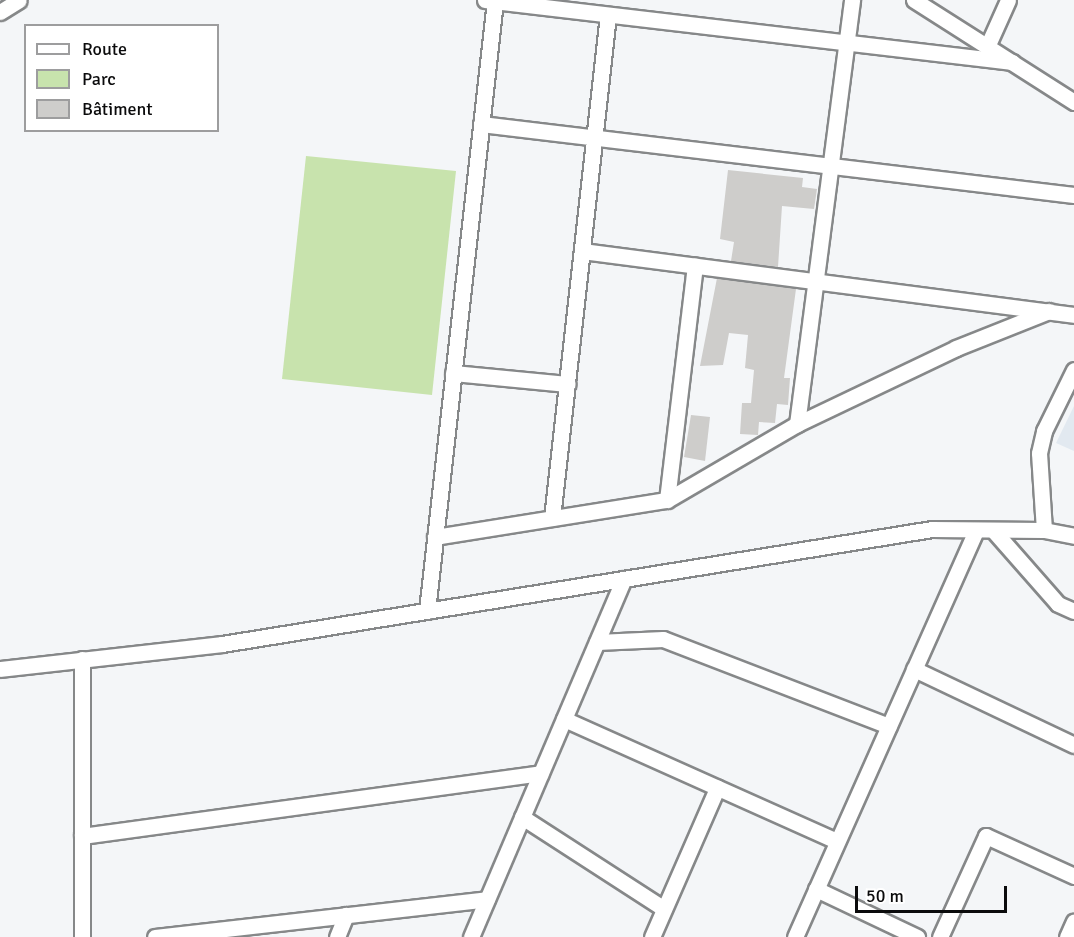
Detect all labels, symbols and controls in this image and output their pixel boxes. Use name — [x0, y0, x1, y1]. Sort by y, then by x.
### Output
legend — [24, 24, 219, 132]
text: Route — [82, 38, 127, 60]
text: Parc — [82, 68, 116, 90]
text: Bâtiment — [82, 98, 153, 120]
scale bar — [858, 874, 1010, 912]
text: 50 m — [866, 885, 904, 907]

